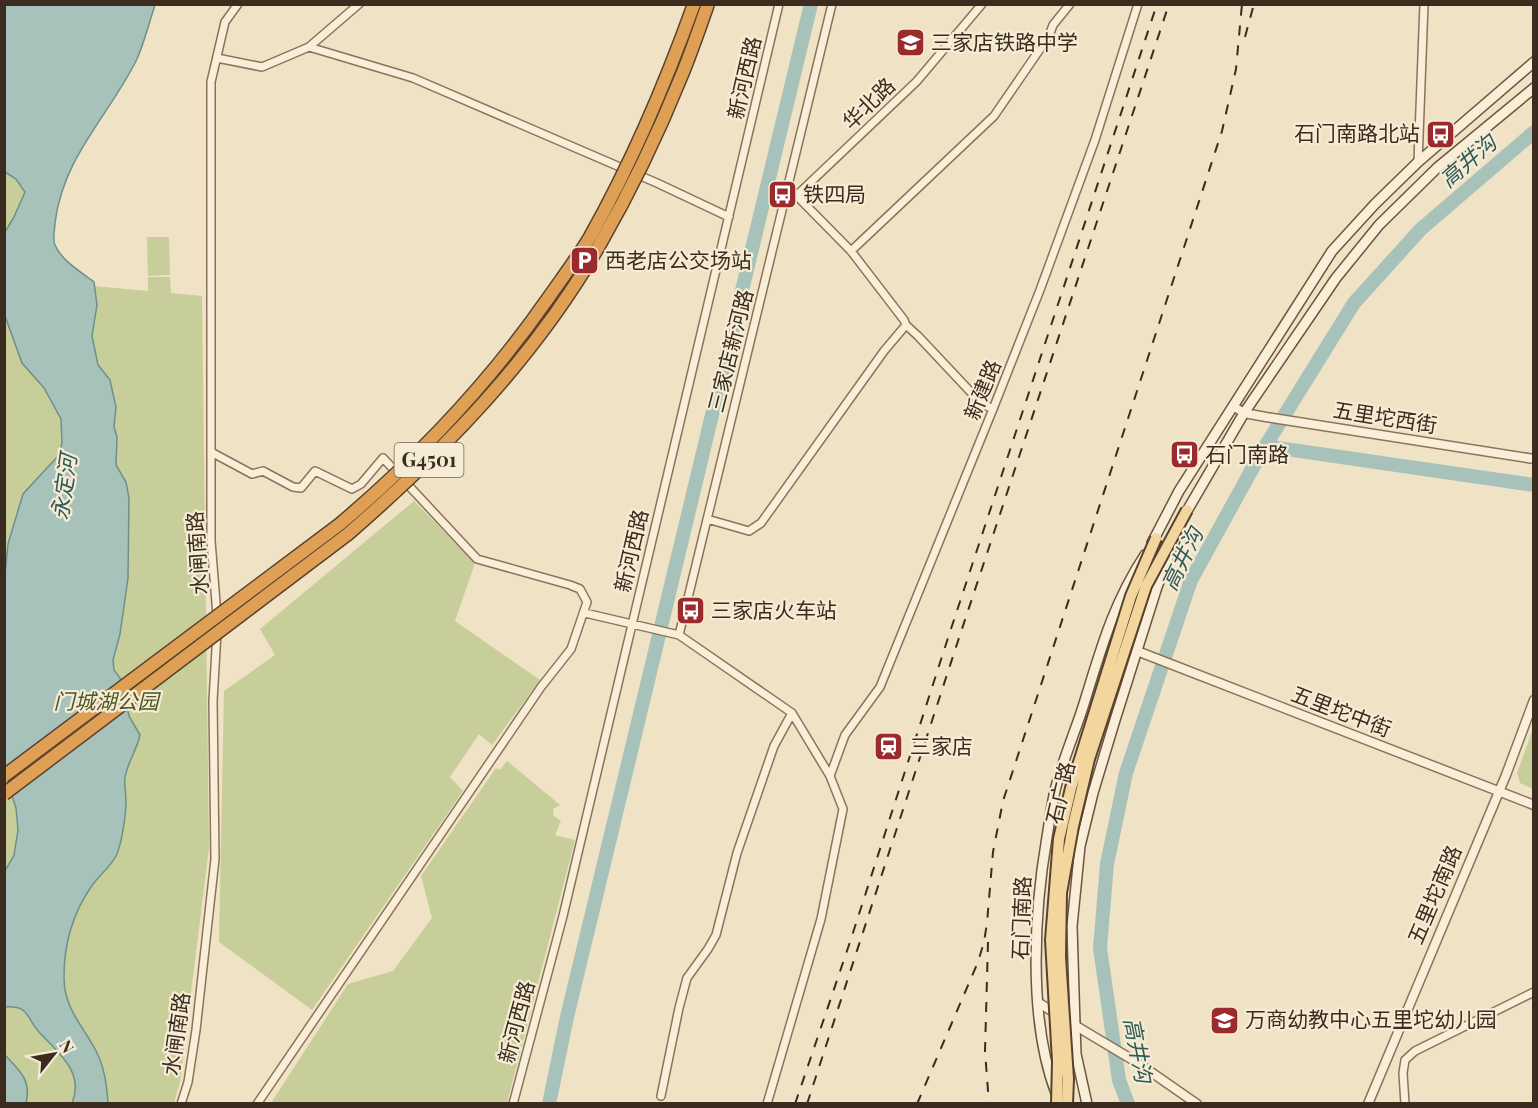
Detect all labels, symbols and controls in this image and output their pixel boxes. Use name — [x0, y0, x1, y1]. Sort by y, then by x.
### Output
school or university icon: 三家店铁路中学 — [894, 27, 926, 59]
place label: 三家店铁路中学 — [931, 27, 1078, 55]
street label: 新河西路 — [720, 33, 766, 122]
street label: 华北路 — [835, 71, 900, 135]
place label: 石门南路北站 — [1294, 118, 1420, 146]
bus stop icon: 石门南路北站 — [1425, 118, 1457, 150]
water label: 高井沟 — [1433, 126, 1504, 193]
bus stop icon: 铁四局 — [766, 179, 798, 211]
place label: 铁四局 — [803, 179, 866, 207]
parking icon: 西老店公交场站 — [568, 245, 600, 277]
place label: 西老店公交场站 — [605, 245, 752, 273]
street label: 三家店新河路 — [700, 286, 758, 415]
street label: 新建路 — [956, 355, 1006, 424]
street label: 五里坨西街 — [1331, 394, 1439, 438]
bus stop icon: 石门南路 — [1168, 439, 1200, 471]
place label: 石门南路 — [1205, 439, 1289, 467]
road number: G4501 — [394, 443, 464, 477]
water label: 永定河 — [44, 448, 83, 522]
street label: 新河西路 — [607, 506, 653, 595]
street label: 水闸南路 — [179, 510, 213, 596]
water label: 高井沟 — [1153, 521, 1210, 595]
bus stop icon: 三家店火车站 — [674, 595, 706, 627]
place label: 三家店火车站 — [711, 595, 837, 623]
street label: 五里坨中街 — [1288, 678, 1396, 742]
park label: 门城湖公园 — [54, 686, 161, 714]
station icon: 三家店 — [873, 731, 905, 763]
place label: 三家店 — [910, 731, 973, 759]
street label: 石广路 — [1038, 759, 1080, 826]
street label: 五里坨南路 — [1400, 840, 1467, 948]
street label: 石门南路 — [1005, 875, 1035, 960]
street label: 新河西路 — [491, 977, 539, 1066]
street label: 水闸南路 — [155, 990, 195, 1077]
school or university icon: 万商幼教中心五里坨幼儿园 — [1208, 1004, 1240, 1036]
place label: 万商幼教中心五里坨幼儿园 — [1245, 1004, 1497, 1032]
water label: 高井沟 — [1118, 1015, 1160, 1087]
north arrow — [24, 1024, 84, 1084]
text: N — [55, 1036, 79, 1057]

